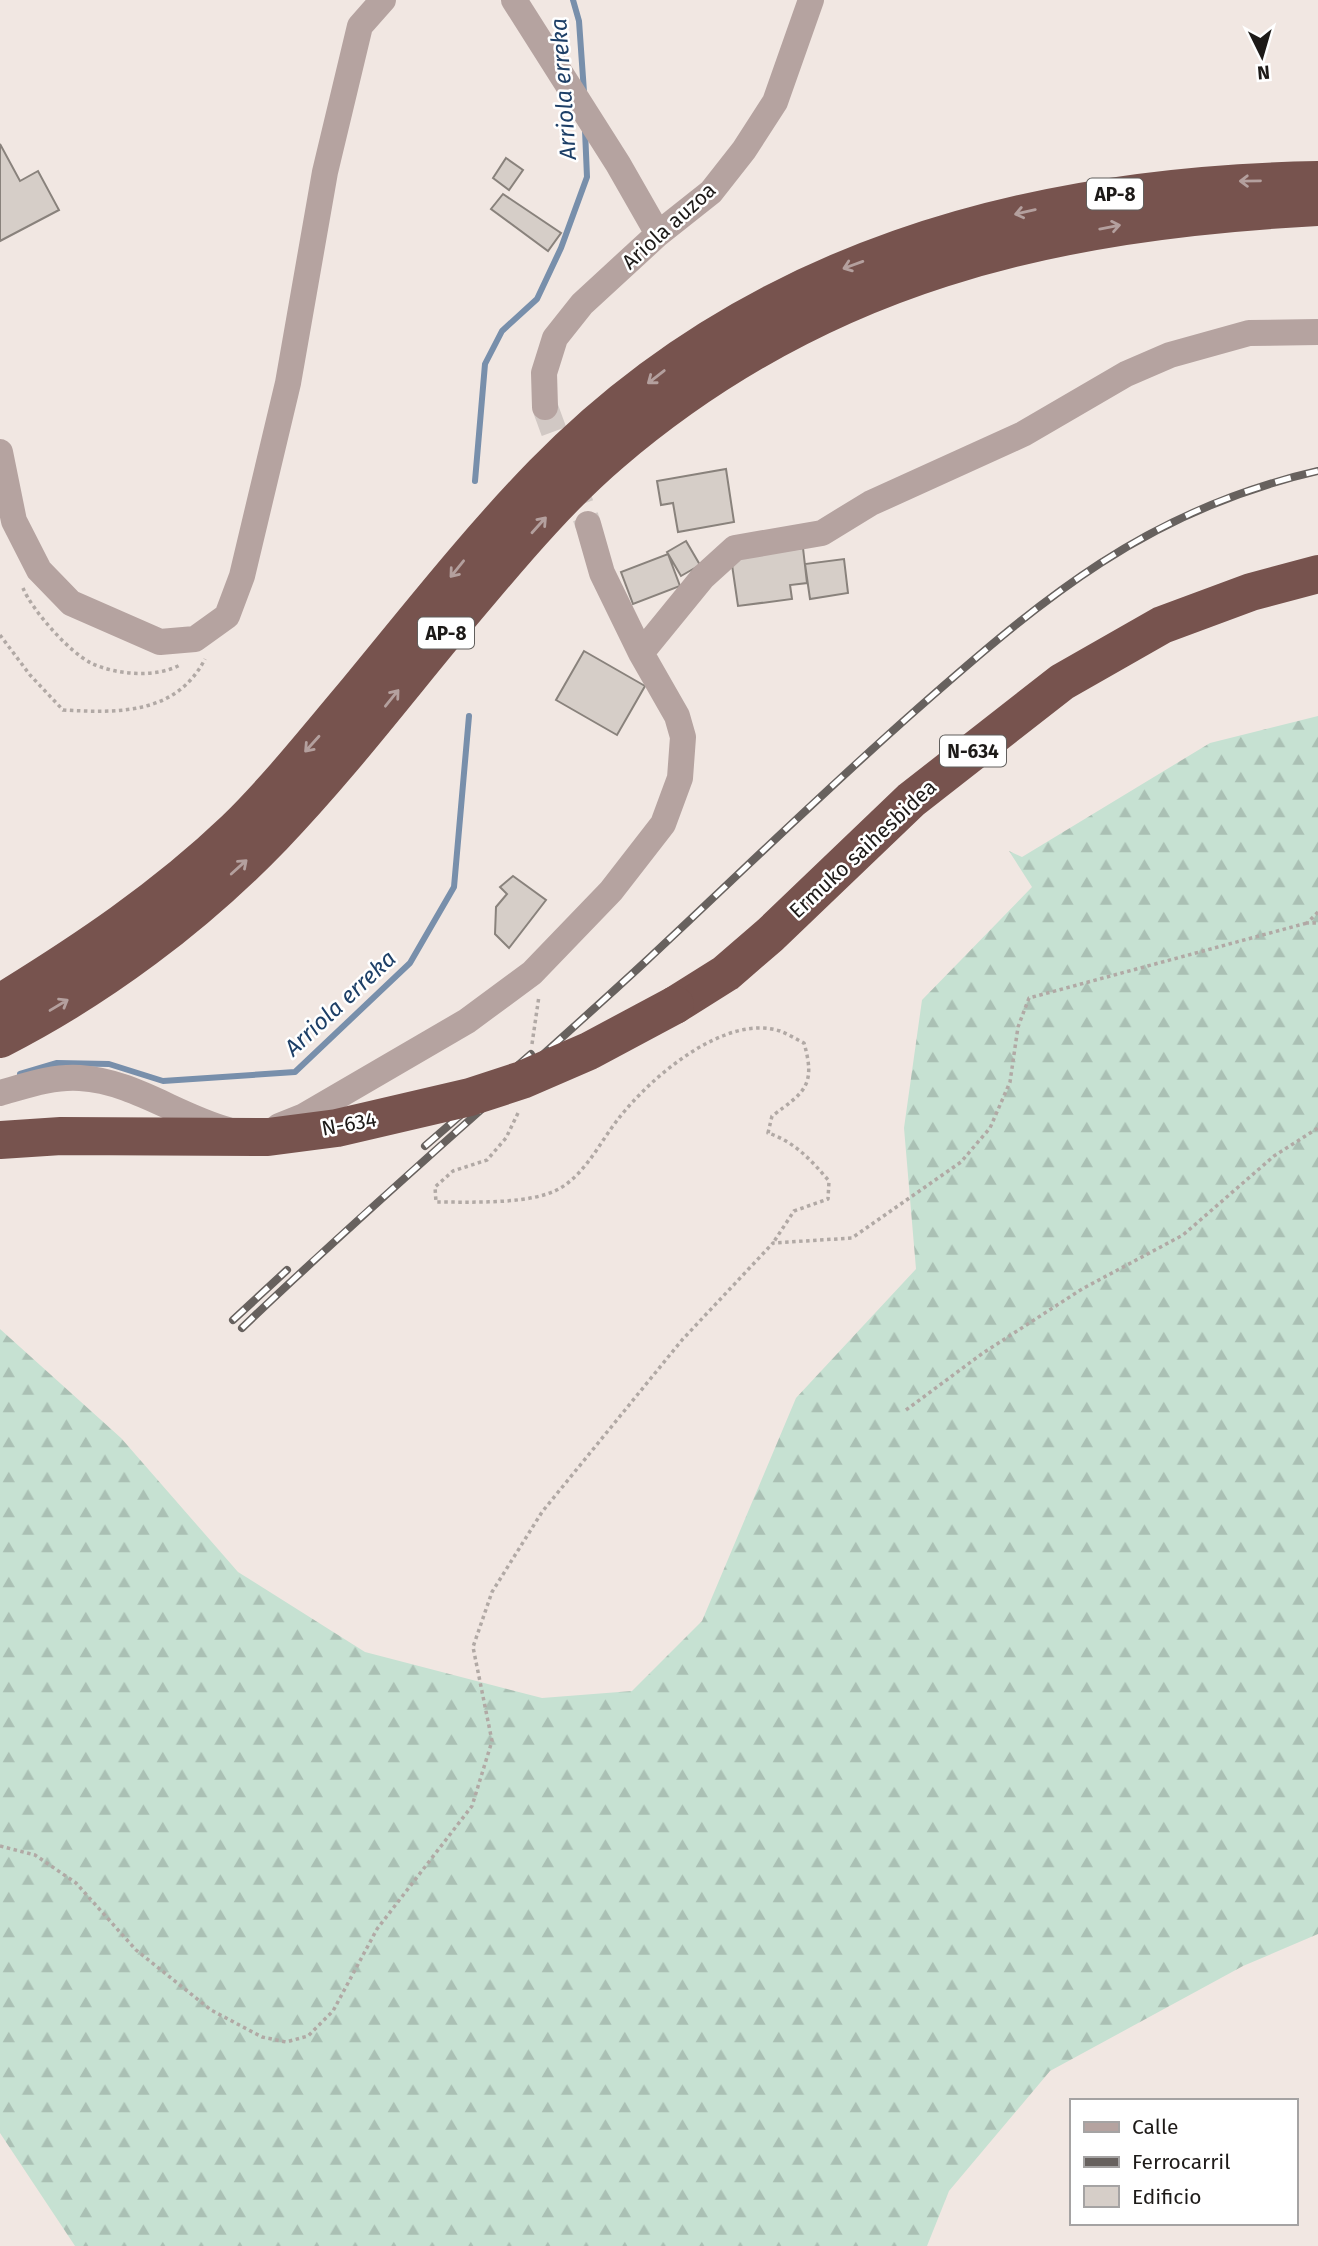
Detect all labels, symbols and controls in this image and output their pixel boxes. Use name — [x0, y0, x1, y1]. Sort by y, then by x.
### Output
water label: Arriola erreka — [544, 17, 582, 162]
north arrow — [1227, 21, 1297, 91]
text: N — [1256, 60, 1271, 84]
one-way arrow — [1239, 174, 1262, 188]
street label: Ariola auzoa — [617, 177, 721, 275]
road number: AP-8 — [1087, 178, 1143, 210]
one-way arrow — [1014, 206, 1037, 219]
one-way arrow — [1098, 220, 1121, 233]
one-way arrow — [842, 260, 864, 272]
one-way arrow — [647, 370, 665, 385]
one-way arrow — [531, 517, 548, 534]
one-way arrow — [450, 559, 465, 577]
road number: AP-8 — [418, 618, 474, 648]
one-way arrow — [384, 690, 400, 708]
one-way arrow — [304, 735, 320, 753]
road number: N-634 — [940, 736, 1006, 766]
street label: Ermuko saihesbidea — [784, 774, 942, 924]
one-way arrow — [230, 859, 248, 875]
water label: Arriola erreka — [278, 944, 402, 1062]
one-way arrow — [49, 997, 69, 1011]
street label: N-634 — [319, 1106, 379, 1142]
legend — [1070, 2099, 1297, 2225]
text: Calle — [1132, 2114, 1178, 2140]
text: Ferrocarril — [1132, 2149, 1230, 2175]
text: Edificio — [1132, 2184, 1202, 2210]

